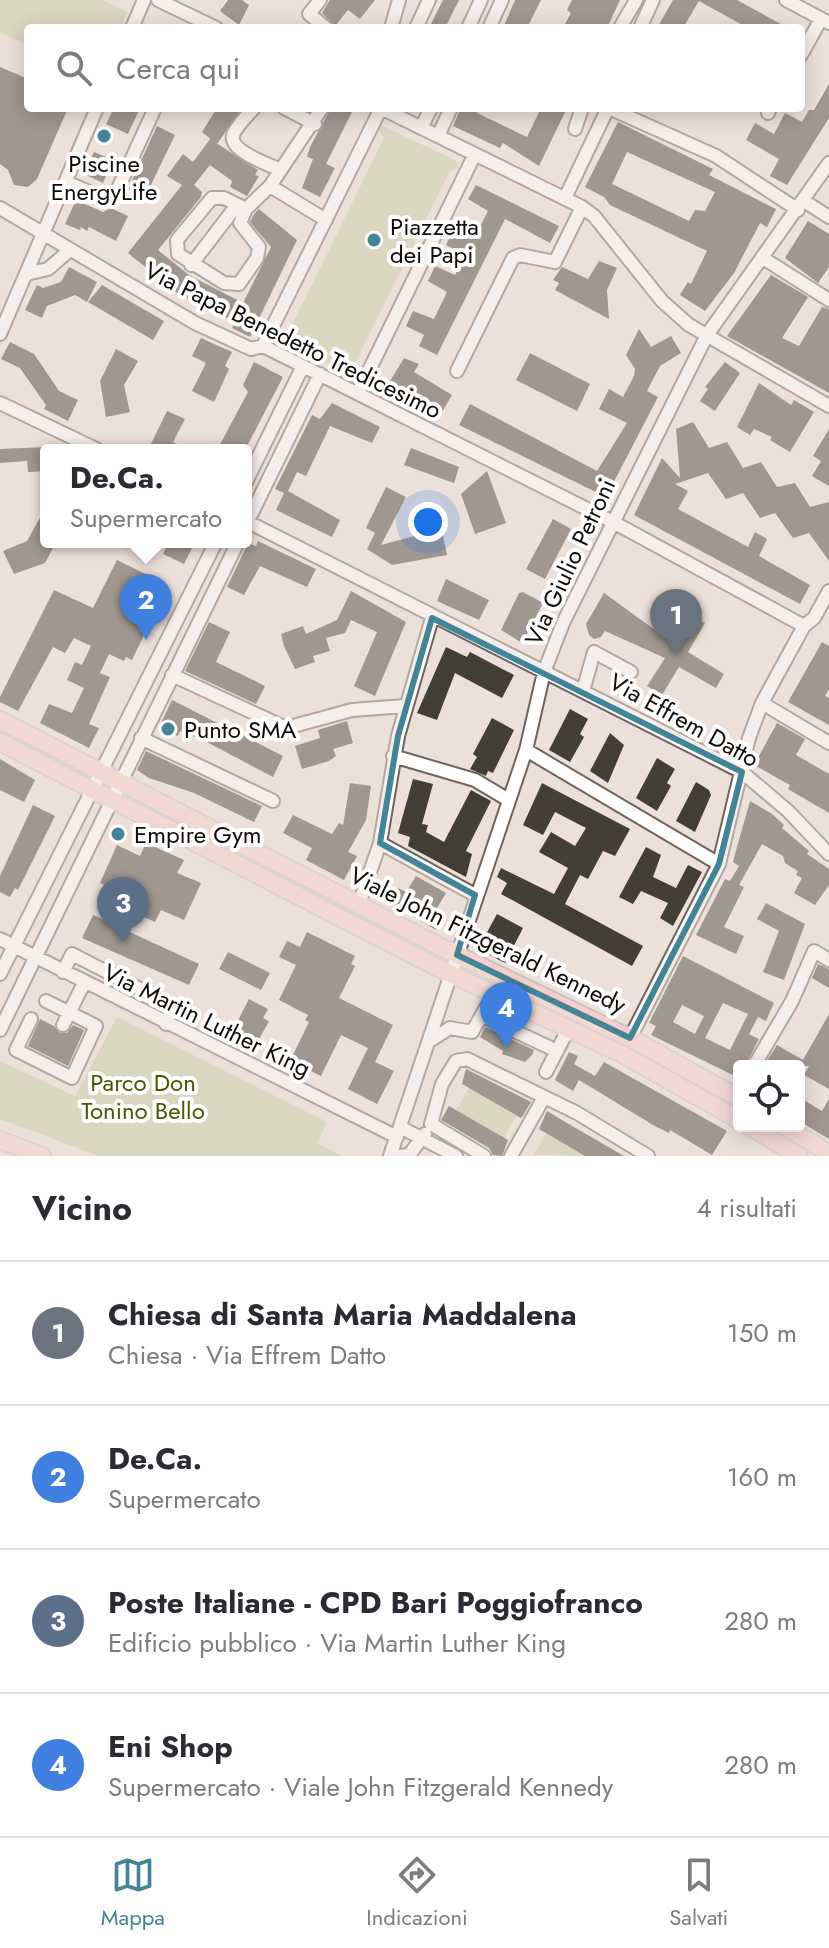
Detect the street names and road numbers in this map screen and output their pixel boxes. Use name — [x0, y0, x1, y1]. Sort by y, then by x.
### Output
street label: Via Papa Benedetto Tredicesimo — [138, 253, 448, 427]
street label: Via Giulio Petroni — [516, 473, 624, 651]
street label: Via Effrem Datto — [603, 664, 765, 776]
street label: Viale John Fitzgerald Kennedy — [344, 858, 633, 1023]
street label: Via Martin Luther King — [97, 955, 317, 1085]

